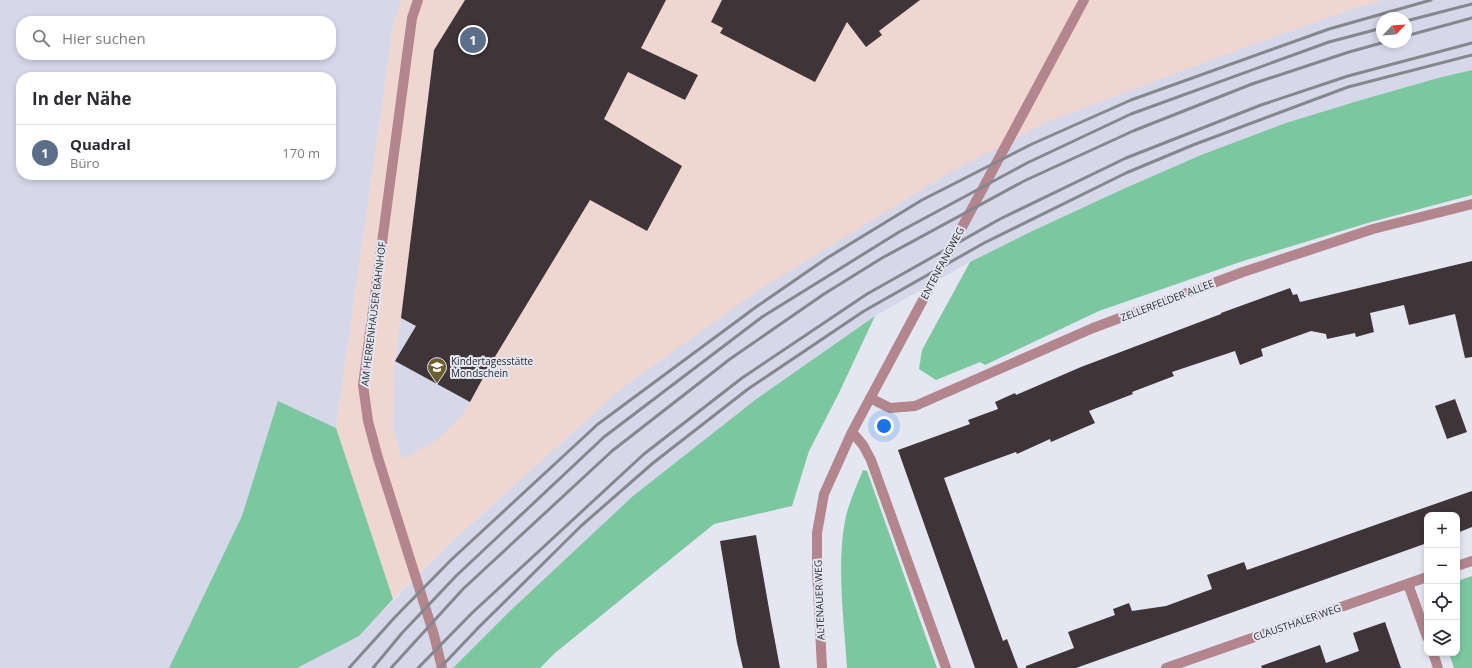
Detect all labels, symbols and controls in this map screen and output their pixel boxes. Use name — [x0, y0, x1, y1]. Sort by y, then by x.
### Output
north arrow — [1376, 12, 1412, 48]
search box — [16, 16, 336, 60]
pin: 1 — [460, 25, 486, 55]
icon: search — [30, 27, 52, 49]
text: Hier suchen — [62, 28, 146, 48]
text: In der Nähe — [32, 87, 131, 110]
text: Quadral — [70, 134, 131, 154]
text: 1 — [41, 144, 49, 162]
text: 170 m — [282, 144, 320, 162]
text: Büro — [70, 154, 100, 172]
street label: ENTENFANGWEG — [917, 224, 967, 302]
street label: AM HERRENHÄUSER BAHNHOF — [357, 241, 389, 387]
street label: ZELLERFELDER ALLEE — [1118, 276, 1216, 324]
place label: Kindertagesstätte Mondschein — [451, 354, 534, 380]
school or university icon: Kindertagesstätte Mondschein — [426, 356, 448, 384]
your location — [874, 416, 894, 436]
map controls — [1424, 512, 1460, 656]
button: + — [1424, 512, 1460, 548]
button: − — [1424, 548, 1460, 584]
street label: ALTENAUER WEG — [811, 560, 827, 640]
button: locate — [1424, 584, 1460, 620]
street label: CLAUSTHALER WEG — [1251, 600, 1343, 644]
button: layers — [1424, 620, 1460, 656]

